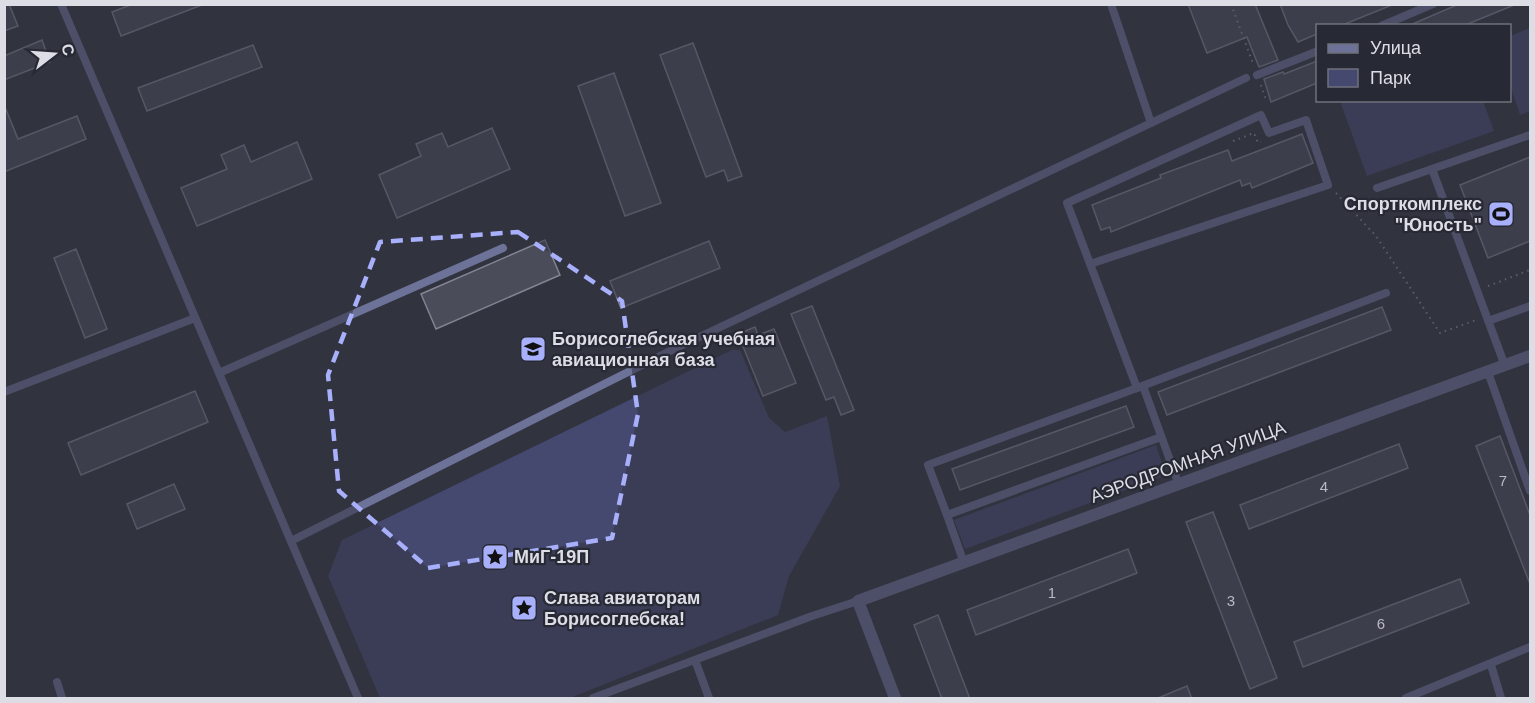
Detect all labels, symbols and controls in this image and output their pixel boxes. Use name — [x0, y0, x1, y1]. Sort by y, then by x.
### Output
north arrow — [24, 24, 84, 84]
legend — [1316, 24, 1511, 102]
text: Улица — [1370, 38, 1422, 58]
text: С — [58, 42, 78, 58]
text: Парк — [1370, 68, 1411, 88]
place label: Спорткомплекс "Юность" — [1344, 194, 1482, 235]
sports icon: Спорткомплекс "Юность" — [1486, 199, 1516, 229]
place label: Борисоглебская учебная авиационная база — [552, 329, 775, 370]
school or university icon: Борисоглебская учебная авиационная база — [518, 334, 548, 364]
street label: АЭРОДРОМНАЯ УЛИЦА — [1088, 417, 1288, 507]
house number: 7 — [1499, 472, 1507, 489]
house number: 4 — [1320, 478, 1328, 495]
place icon: МиГ-19П — [480, 542, 510, 572]
place label: МиГ-19П — [514, 547, 589, 567]
house number: 1 — [1048, 584, 1056, 601]
place label: Слава авиаторам Борисоглебска! — [544, 588, 700, 629]
house number: 3 — [1227, 592, 1235, 609]
place icon: Слава авиаторам Борисоглебска! — [509, 593, 539, 623]
house number: 6 — [1377, 615, 1385, 632]

